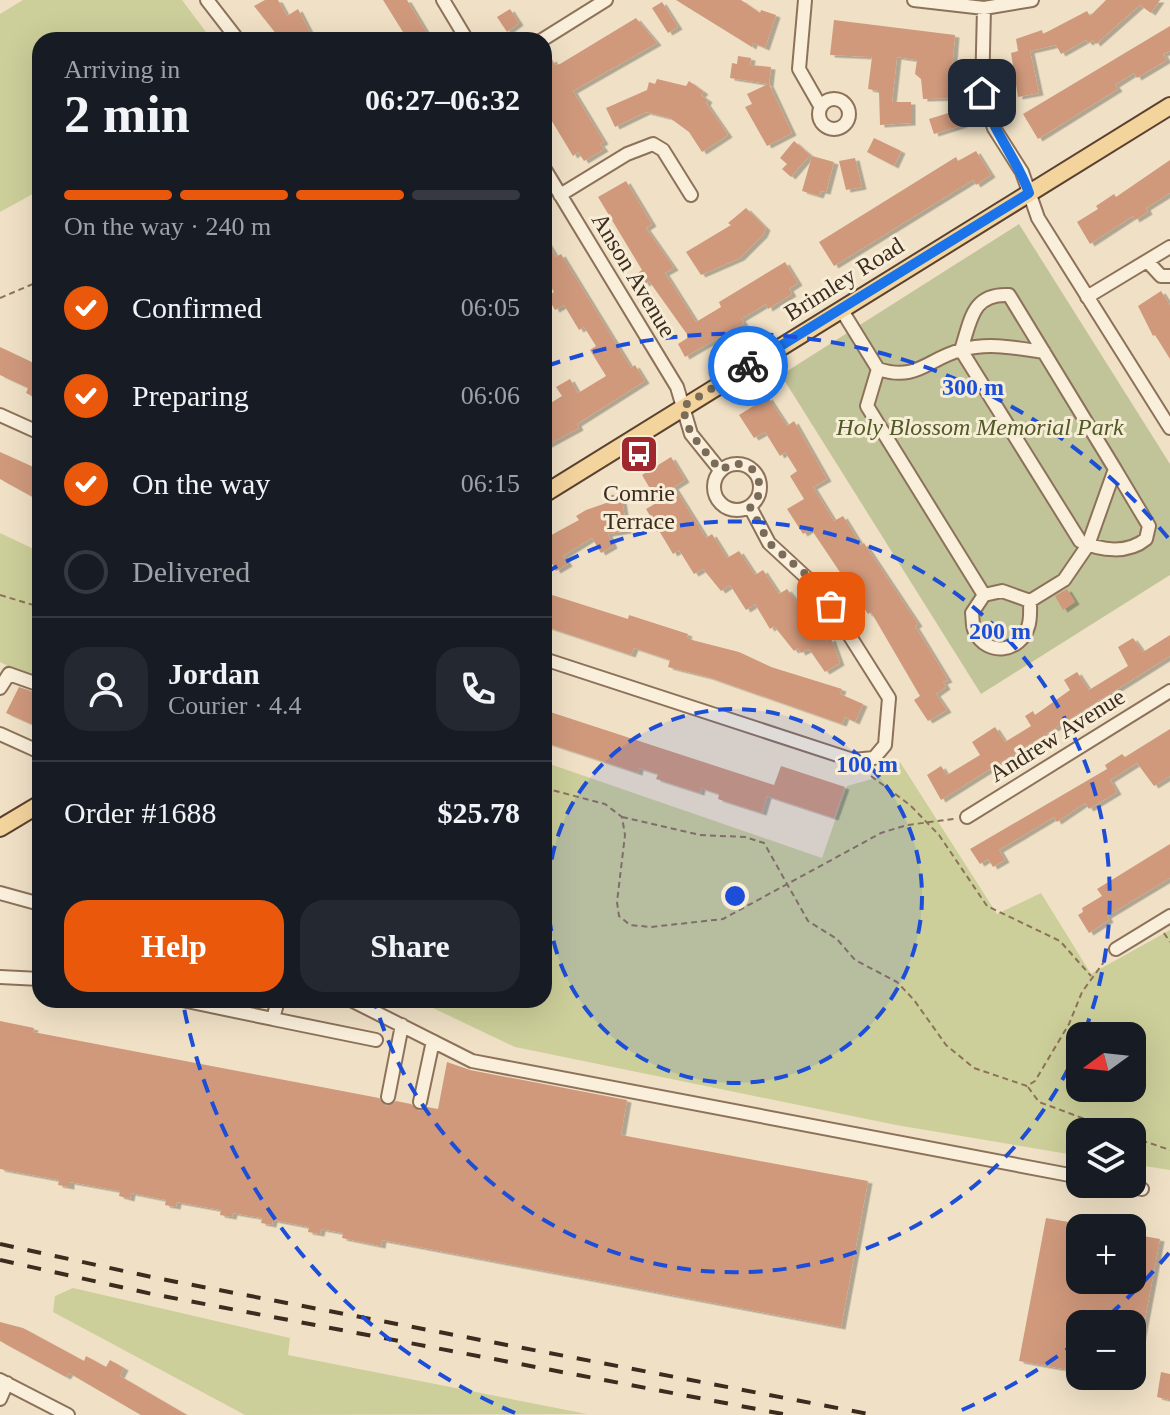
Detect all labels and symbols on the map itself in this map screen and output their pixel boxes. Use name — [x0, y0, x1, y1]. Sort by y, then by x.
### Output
pin — [948, 59, 1016, 127]
street label: Anson Avenue — [587, 208, 681, 342]
street label: Brimley Road — [780, 232, 908, 326]
courier — [708, 326, 788, 406]
text: 300 m — [942, 374, 1004, 400]
park label: Holy Blossom Memorial Park — [835, 414, 1124, 440]
bus stop icon: Comrie Terrace — [618, 433, 660, 475]
place label: Comrie Terrace — [603, 480, 675, 534]
pin — [797, 572, 865, 640]
text: 200 m — [969, 618, 1031, 644]
street label: Andrew Avenue — [984, 683, 1130, 787]
text: 100 m — [836, 751, 898, 777]
centre of rings — [721, 882, 749, 910]
north arrow — [1066, 1022, 1146, 1102]

